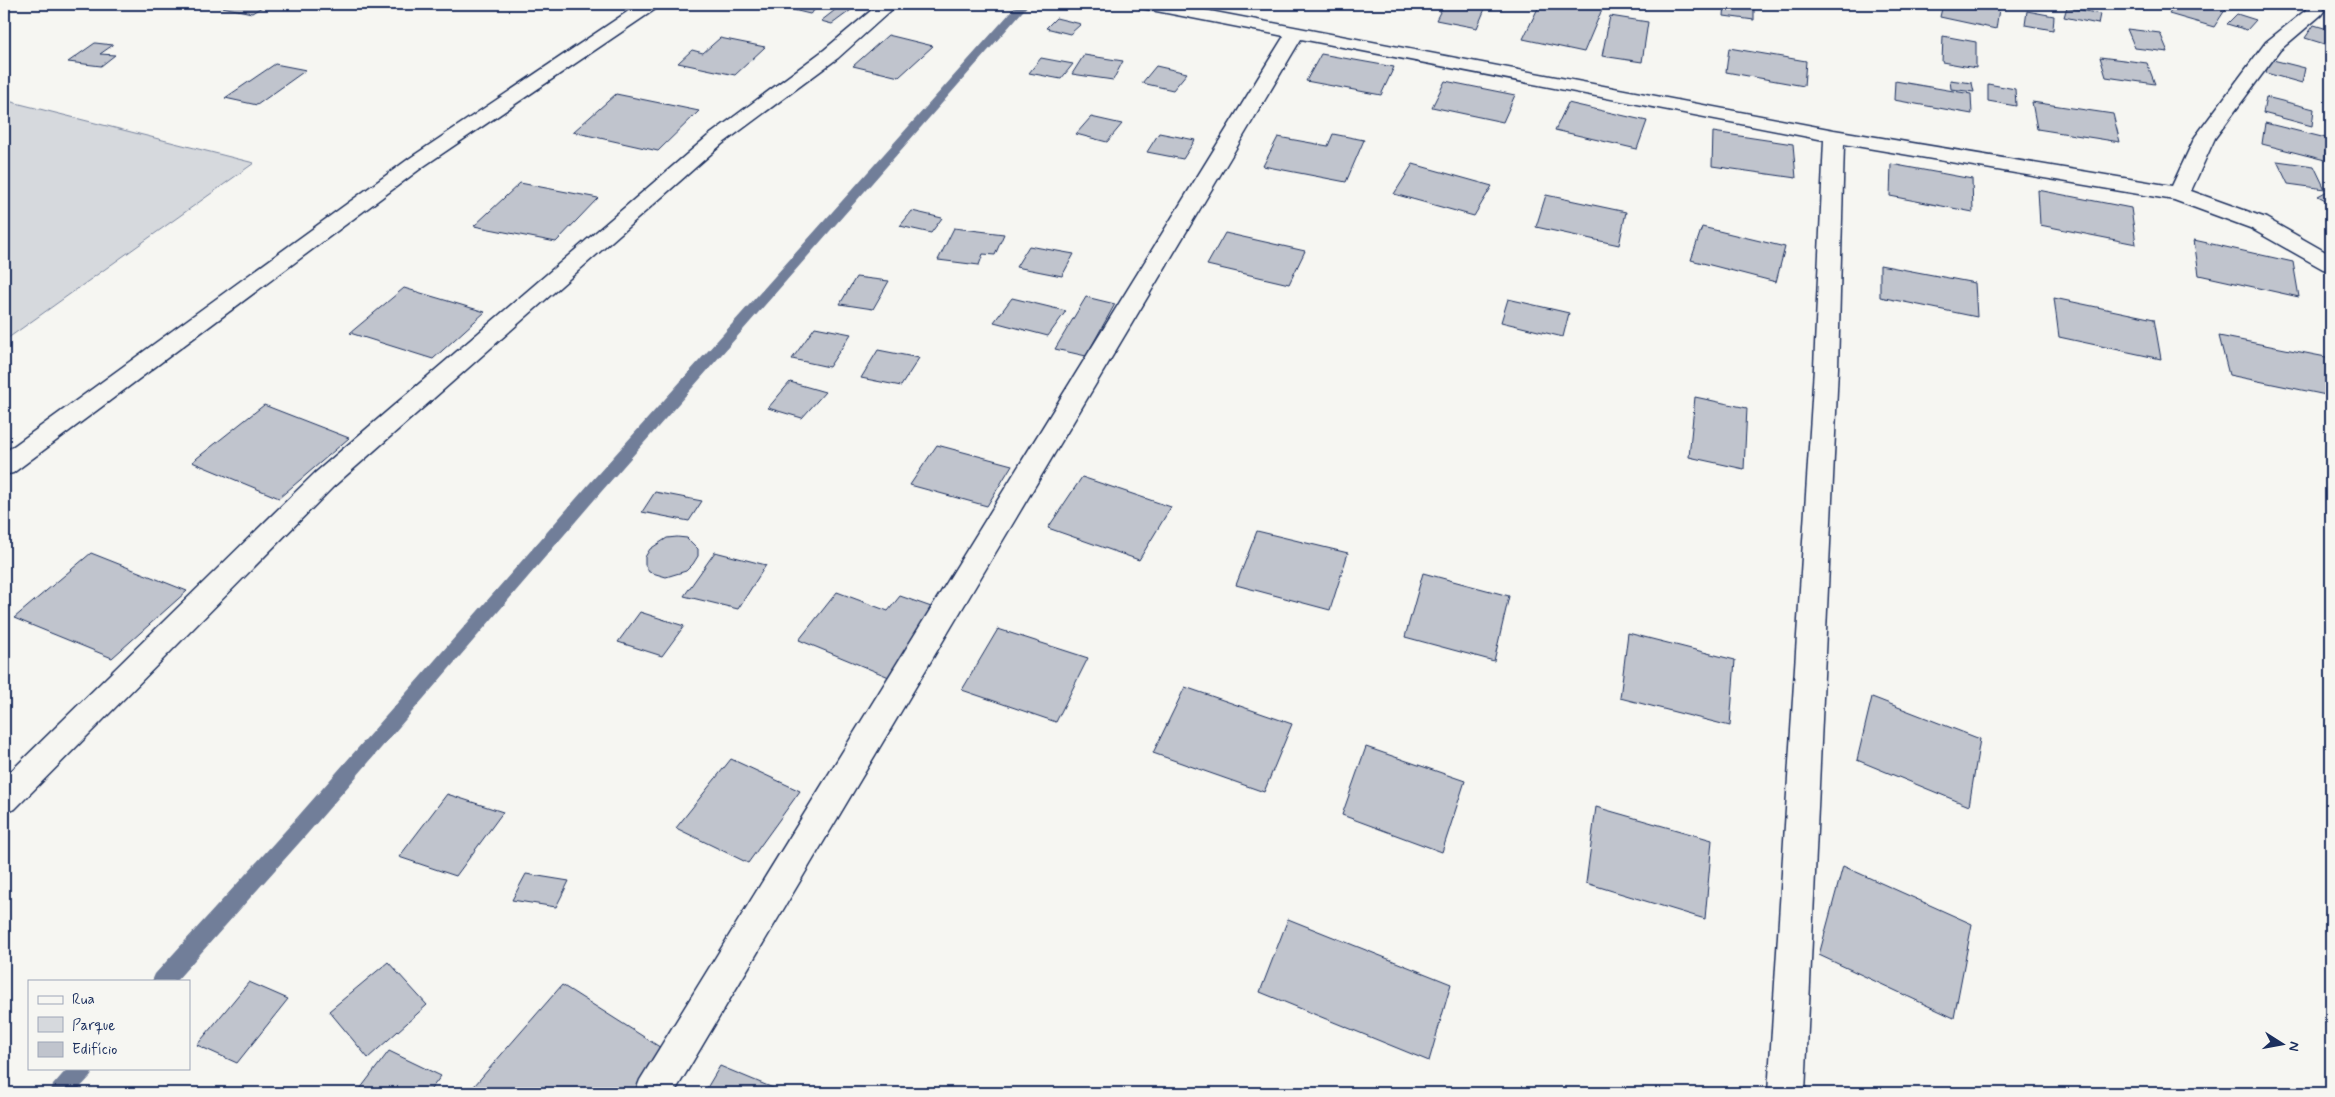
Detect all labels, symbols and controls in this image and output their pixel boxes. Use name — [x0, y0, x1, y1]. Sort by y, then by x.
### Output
legend — [28, 980, 190, 1070]
text: Rua — [72, 990, 95, 1010]
text: Parque — [72, 1016, 115, 1036]
north arrow — [2258, 1020, 2308, 1070]
text: Edifício — [72, 1040, 117, 1060]
text: N — [2284, 1040, 2304, 1053]

